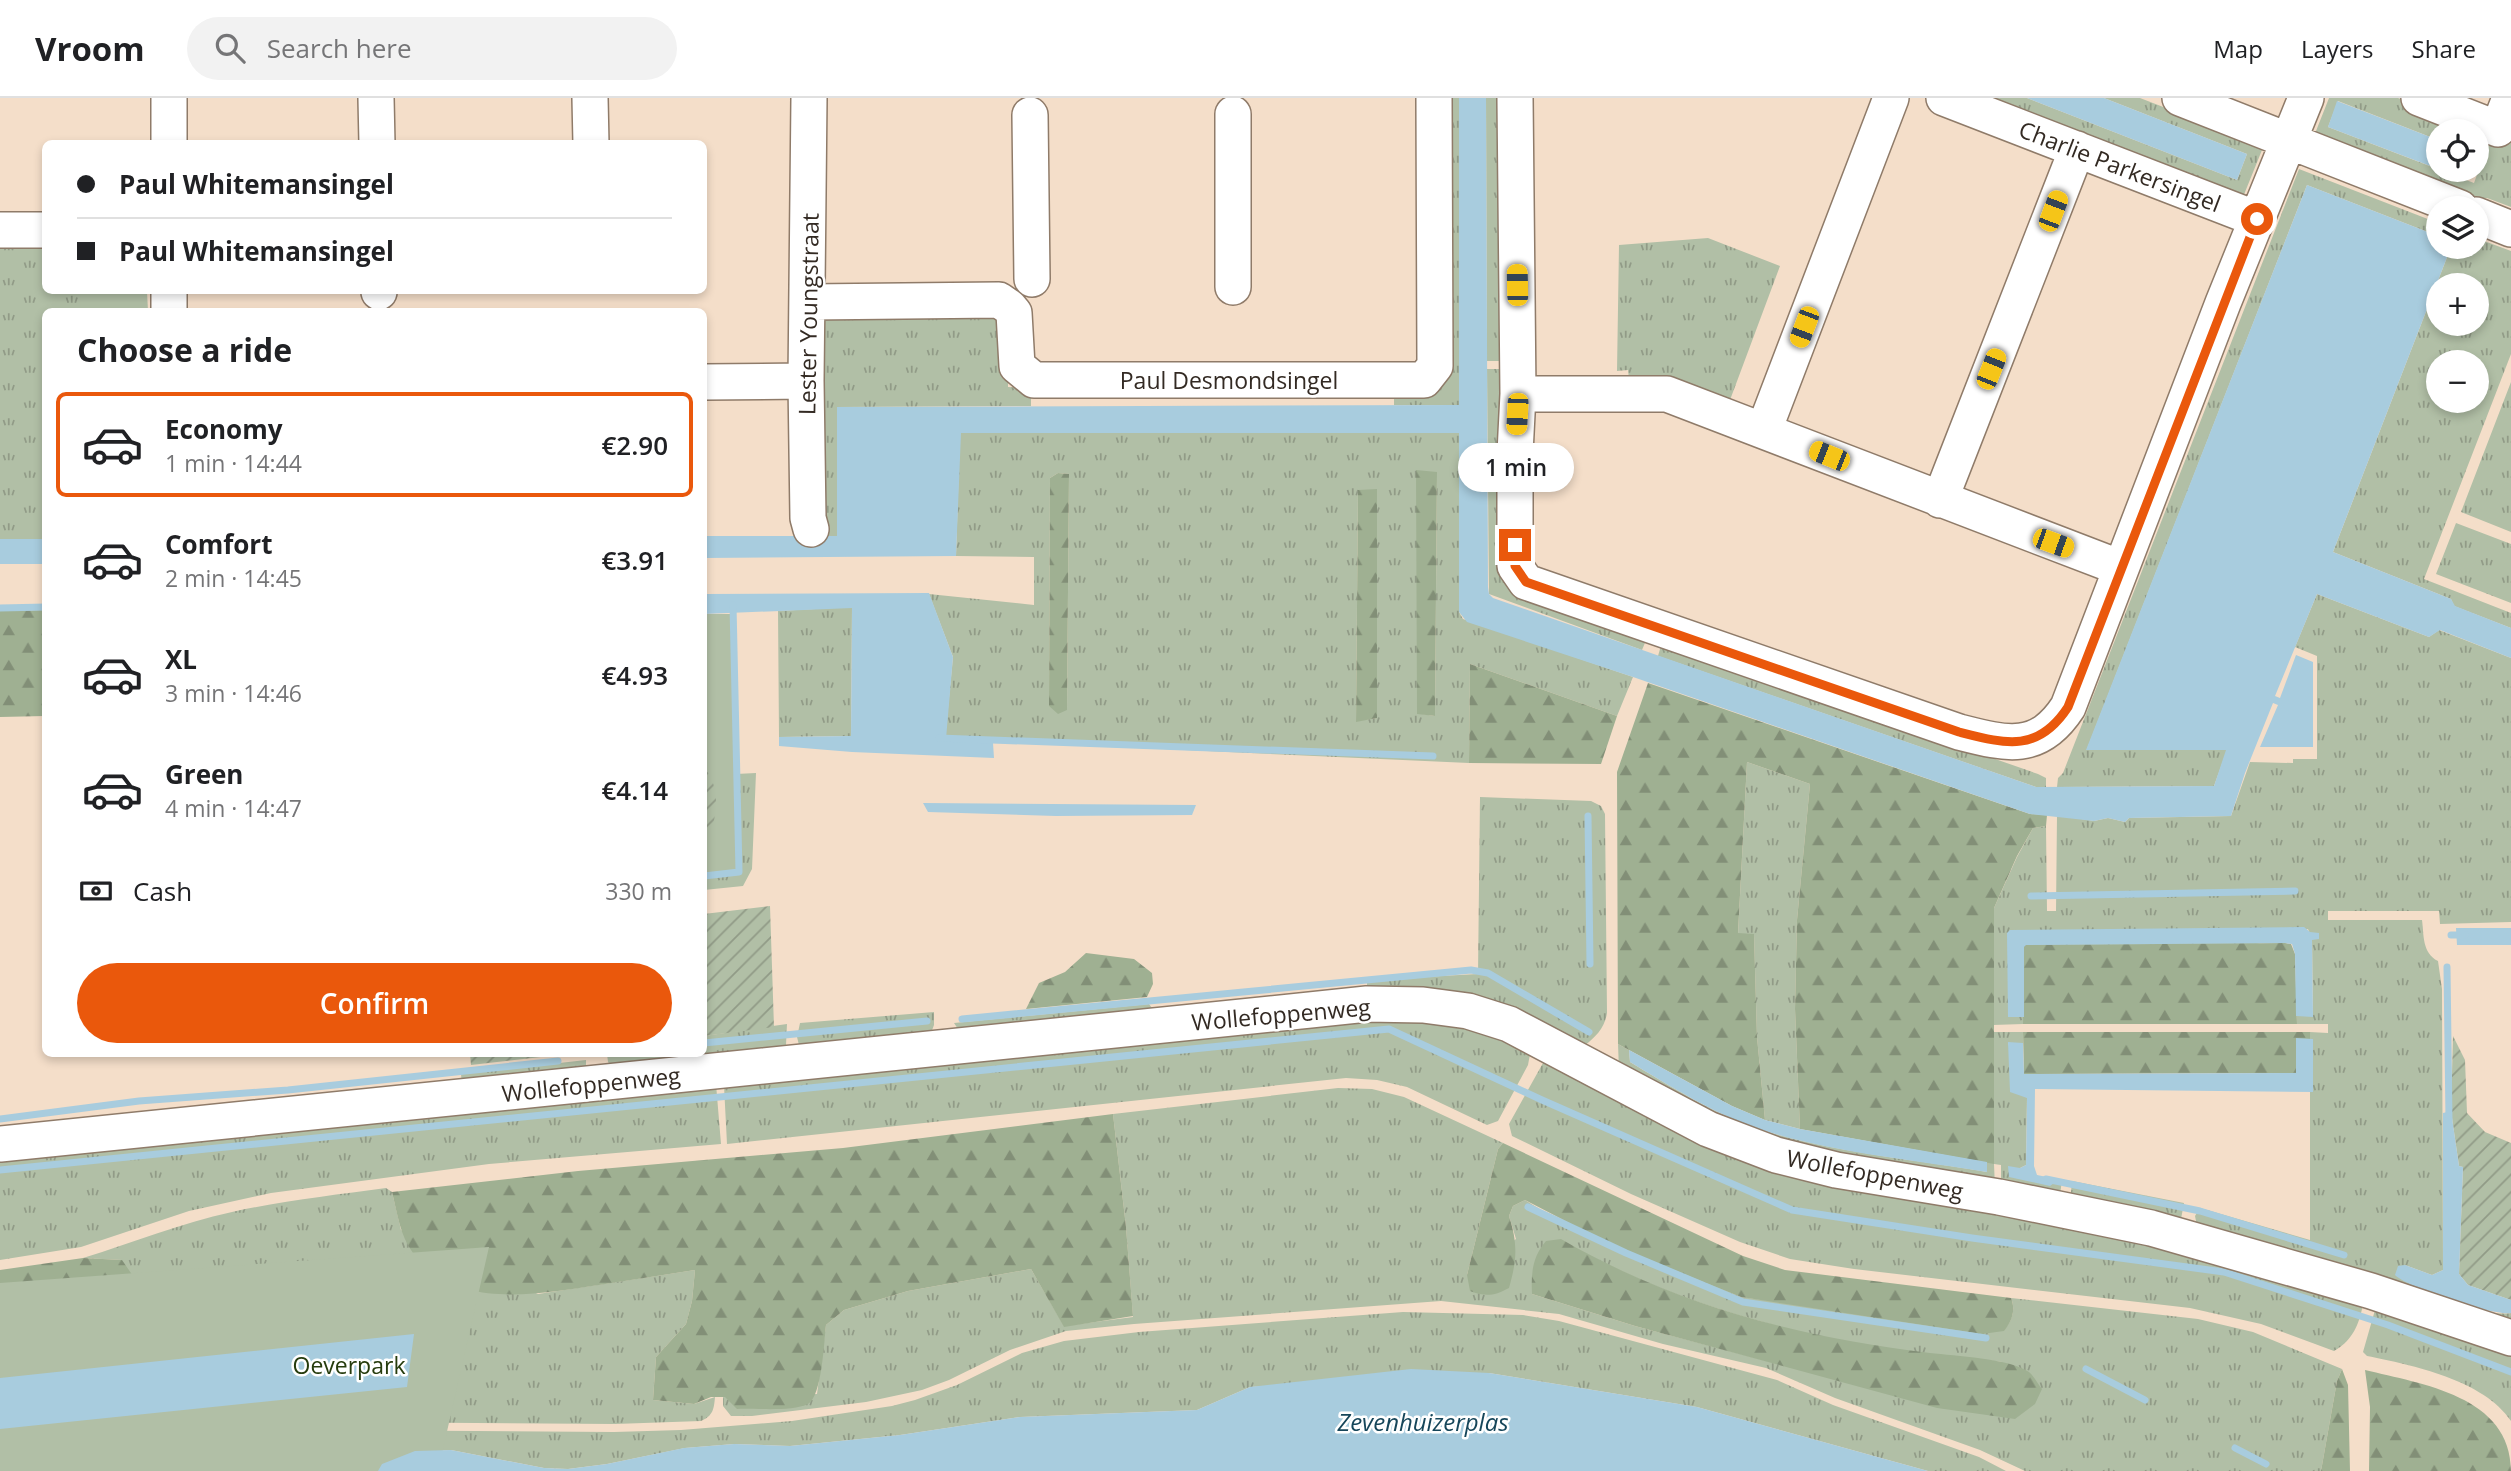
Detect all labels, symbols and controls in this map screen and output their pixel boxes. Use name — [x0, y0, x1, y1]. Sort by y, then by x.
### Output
search box — [187, 17, 677, 80]
text: Vroom — [35, 26, 145, 71]
icon: search — [211, 29, 249, 67]
text: Search here — [267, 30, 412, 66]
text: Map — [2213, 32, 2263, 65]
text: Layers — [2301, 32, 2374, 65]
text: Share — [2412, 32, 2476, 65]
street label: Charlie Parkersingel — [2014, 113, 2226, 219]
map controls — [2426, 119, 2489, 413]
button: locate — [2426, 119, 2489, 182]
text: Paul Whitemansingel — [119, 166, 394, 202]
car — [2036, 188, 2071, 234]
button: layers — [2426, 196, 2489, 259]
route start — [2241, 203, 2273, 235]
street label: Lester Youngstraat — [790, 213, 826, 415]
text: Paul Whitemansingel — [119, 233, 394, 269]
car — [1507, 264, 1528, 306]
button: + — [2426, 273, 2489, 336]
car — [1787, 304, 1822, 350]
text: Choose a ride — [77, 328, 292, 371]
car — [1974, 346, 2009, 392]
button: − — [2426, 350, 2489, 413]
street label: Paul Desmondsingel — [1120, 364, 1338, 396]
car — [1506, 392, 1529, 436]
text: Economy — [165, 411, 283, 447]
icon: car — [81, 413, 144, 476]
text: €2.90 — [601, 427, 668, 463]
car — [1806, 438, 1853, 474]
callout: 1 min — [1457, 444, 1573, 492]
text: 1 min · 14:44 — [165, 447, 302, 479]
text: 1 min — [1485, 451, 1547, 483]
text: Comfort — [165, 526, 272, 562]
car — [2030, 526, 2077, 560]
icon: car — [81, 528, 144, 591]
route end — [1499, 529, 1531, 561]
text: €3.91 — [601, 542, 668, 578]
text: 2 min · 14:45 — [165, 562, 302, 594]
text: XL — [165, 641, 197, 677]
icon: car — [81, 643, 144, 706]
text: €4.93 — [601, 657, 668, 693]
text: 3 min · 14:46 — [165, 677, 302, 709]
text: Green — [165, 756, 243, 792]
icon: car — [81, 758, 144, 821]
text: €4.14 — [601, 772, 668, 808]
text: 4 min · 14:47 — [165, 792, 302, 824]
icon: cash — [77, 872, 115, 910]
text: Cash — [133, 873, 192, 909]
text: 330 m — [605, 875, 672, 907]
button: Confirm — [77, 963, 672, 1043]
street label: Wollefoppenweg — [1190, 990, 1372, 1038]
street label: Wollefoppenweg — [500, 1059, 682, 1109]
street label: Wollefoppenweg — [1784, 1141, 1967, 1207]
park label: Oeverpark — [293, 1349, 405, 1381]
water label: Zevenhuizerplas — [1336, 1405, 1509, 1438]

